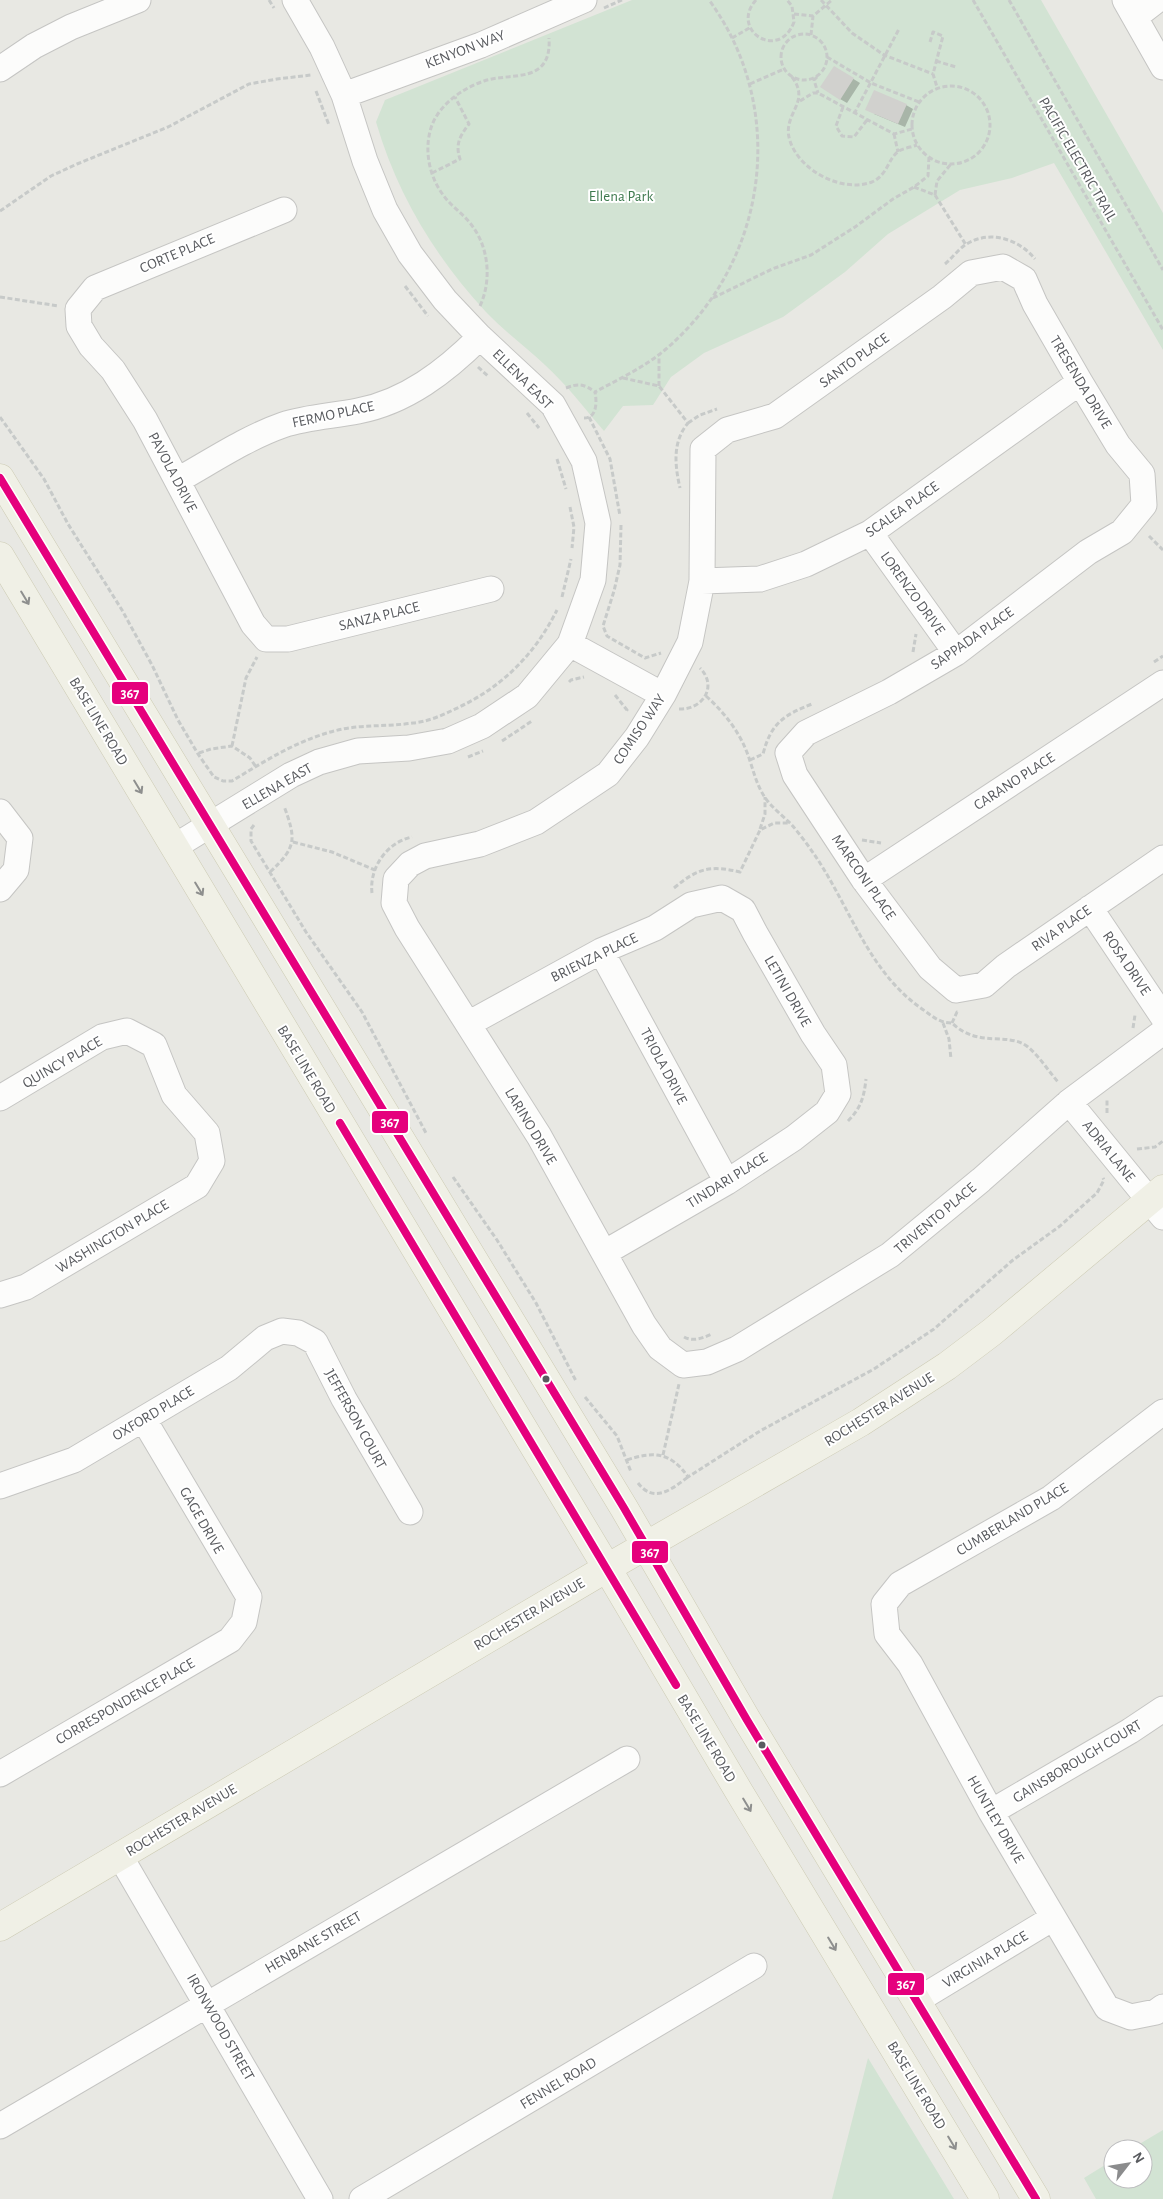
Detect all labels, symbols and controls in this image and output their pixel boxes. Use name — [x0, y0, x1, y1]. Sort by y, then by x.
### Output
street label: KENYON WAY — [423, 27, 507, 72]
street label: PACIFIC ELECTRIC TRAIL — [1036, 95, 1120, 224]
park label: Ellena Park — [589, 189, 653, 204]
street label: CORTE PLACE — [138, 231, 217, 276]
street label: SANTO PLACE — [817, 330, 892, 391]
street label: TRESENDA DRIVE — [1047, 333, 1114, 431]
street label: ELLENA EAST — [490, 346, 556, 413]
street label: FERMO PLACE — [291, 398, 375, 430]
street label: PAVOLA DRIVE — [145, 430, 200, 515]
street label: SCALEA PLACE — [863, 479, 942, 540]
street label: LORENZO DRIVE — [878, 549, 948, 638]
one-way arrow — [20, 590, 30, 604]
street label: SANZA PLACE — [337, 599, 421, 634]
street label: SAPPADA PLACE — [928, 604, 1016, 672]
street label: BASE LINE ROAD — [66, 675, 131, 768]
line badge: 367 — [111, 681, 149, 705]
text: 367 — [121, 687, 139, 701]
street label: COMISO WAY — [610, 691, 668, 767]
street label: CARANO PLACE — [971, 750, 1057, 813]
street label: ELLENA EAST — [240, 760, 316, 813]
one-way arrow — [134, 780, 144, 794]
street label: MARCONI PLACE — [829, 832, 898, 923]
one-way arrow — [195, 881, 205, 895]
street label: RIVA PLACE — [1029, 903, 1094, 954]
street label: ROSA DRIVE — [1100, 929, 1153, 998]
street label: BRIENZA PLACE — [548, 930, 640, 985]
street label: LETINI DRIVE — [761, 953, 814, 1029]
street label: BASE LINE ROAD — [274, 1023, 339, 1116]
street label: TRIOLA DRIVE — [637, 1026, 690, 1107]
street label: QUINCY PLACE — [20, 1034, 104, 1091]
street label: LARINO DRIVE — [502, 1085, 559, 1167]
line badge: 367 — [371, 1110, 409, 1134]
text: 367 — [381, 1116, 399, 1130]
street label: ADRIA LANE — [1079, 1118, 1138, 1185]
street label: TINDARI PLACE — [684, 1150, 770, 1211]
street label: TRIVENTO PLACE — [892, 1180, 979, 1257]
street label: WASHINGTON PLACE — [53, 1197, 171, 1276]
street label: JEFFERSON COURT — [322, 1367, 389, 1472]
street label: ROCHESTER AVENUE — [822, 1370, 937, 1449]
unlabelled marker — [541, 1374, 551, 1384]
street label: OXFORD PLACE — [110, 1383, 197, 1444]
street label: CUMBERLAND PLACE — [954, 1480, 1071, 1559]
street label: GAGE DRIVE — [177, 1485, 226, 1556]
line badge: 367 — [631, 1540, 669, 1564]
text: 367 — [641, 1546, 659, 1560]
street label: ROCHESTER AVENUE — [471, 1576, 587, 1653]
street label: CORRESPONDENCE PLACE — [53, 1655, 197, 1747]
street label: BASE LINE ROAD — [674, 1692, 739, 1785]
street label: GAINSBOROUGH COURT — [1010, 1717, 1145, 1806]
unlabelled marker — [757, 1740, 767, 1750]
street label: HUNTLEY DRIVE — [964, 1773, 1027, 1866]
street label: ROCHESTER AVENUE — [123, 1782, 239, 1859]
one-way arrow — [743, 1798, 753, 1812]
street label: HENBANE STREET — [262, 1908, 365, 1976]
street label: VIRGINIA PLACE — [940, 1928, 1031, 1991]
one-way arrow — [827, 1937, 837, 1951]
street label: IRONWOOD STREET — [184, 1971, 257, 2084]
line badge: 367 — [887, 1972, 925, 1996]
text: 367 — [897, 1978, 915, 1992]
street label: BASE LINE ROAD — [884, 2039, 949, 2132]
street label: FENNEL ROAD — [518, 2055, 599, 2112]
one-way arrow — [947, 2136, 957, 2150]
north arrow — [1103, 2139, 1153, 2189]
text: N — [1130, 2150, 1147, 2166]

